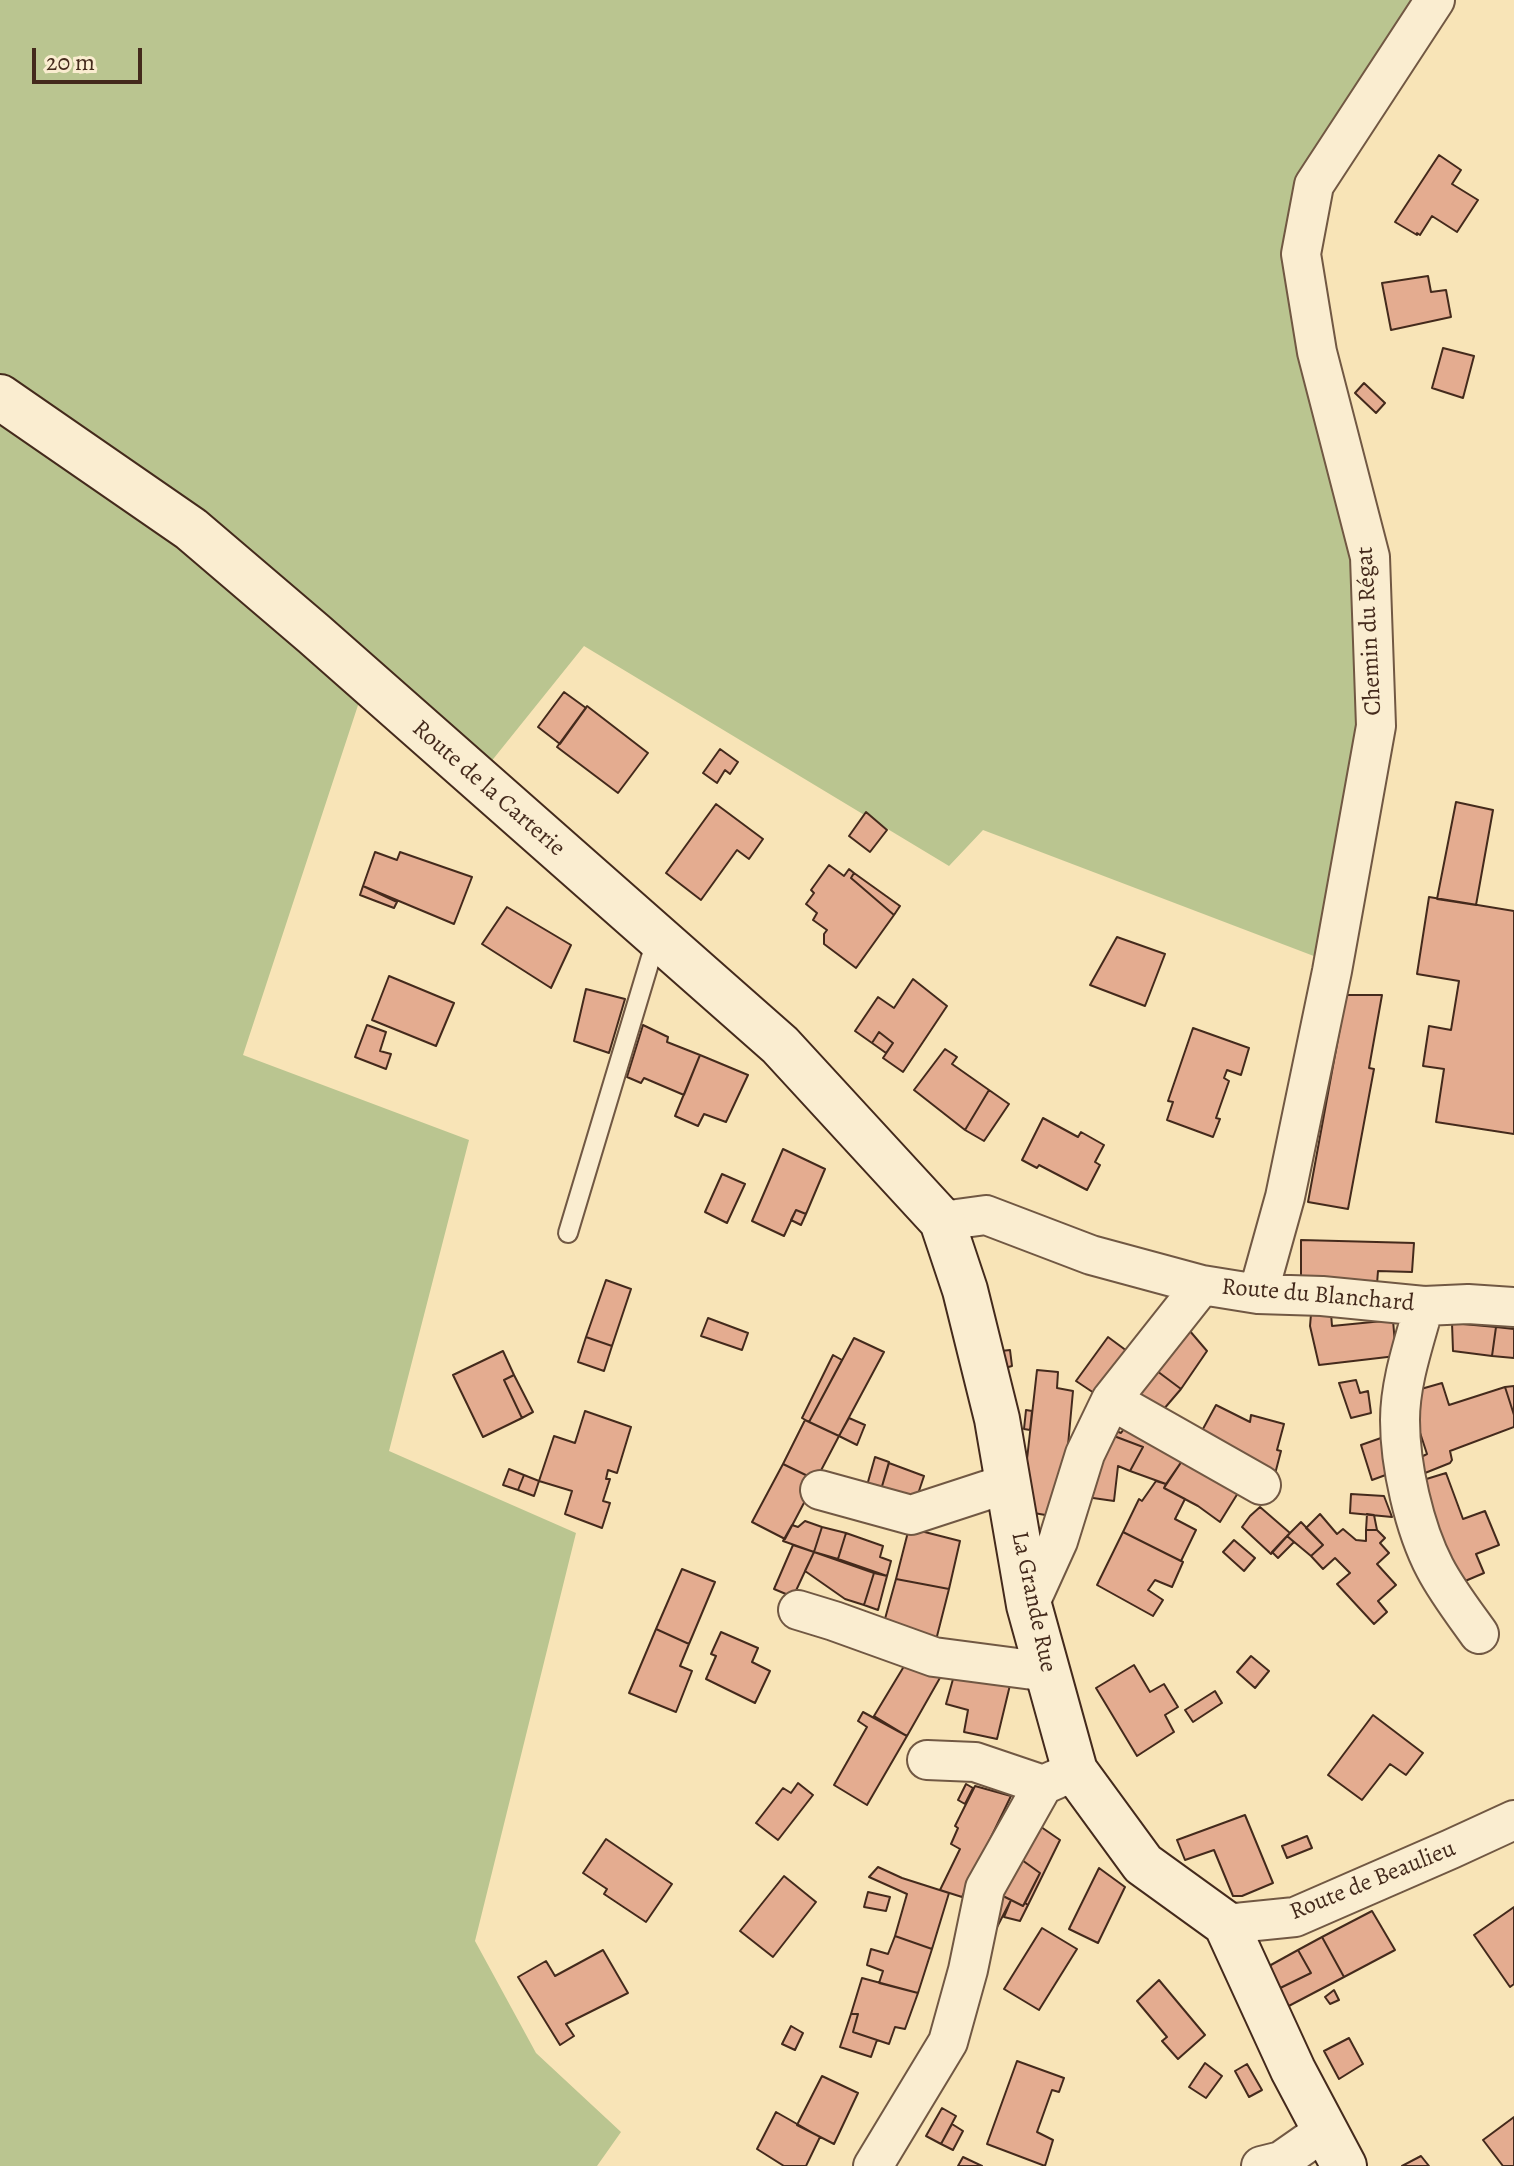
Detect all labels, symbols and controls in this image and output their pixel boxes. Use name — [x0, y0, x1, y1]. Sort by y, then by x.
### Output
scale bar — [36, 32, 146, 82]
text: 20 m — [46, 46, 95, 78]
street label: Chemin du Régat — [1351, 546, 1389, 716]
street label: Route de la Carterie — [406, 715, 570, 863]
street label: Route du Blanchard — [1220, 1273, 1416, 1319]
street label: La Grande Rue — [1004, 1529, 1062, 1675]
street label: Route de Beaulieu — [1286, 1835, 1460, 1927]

